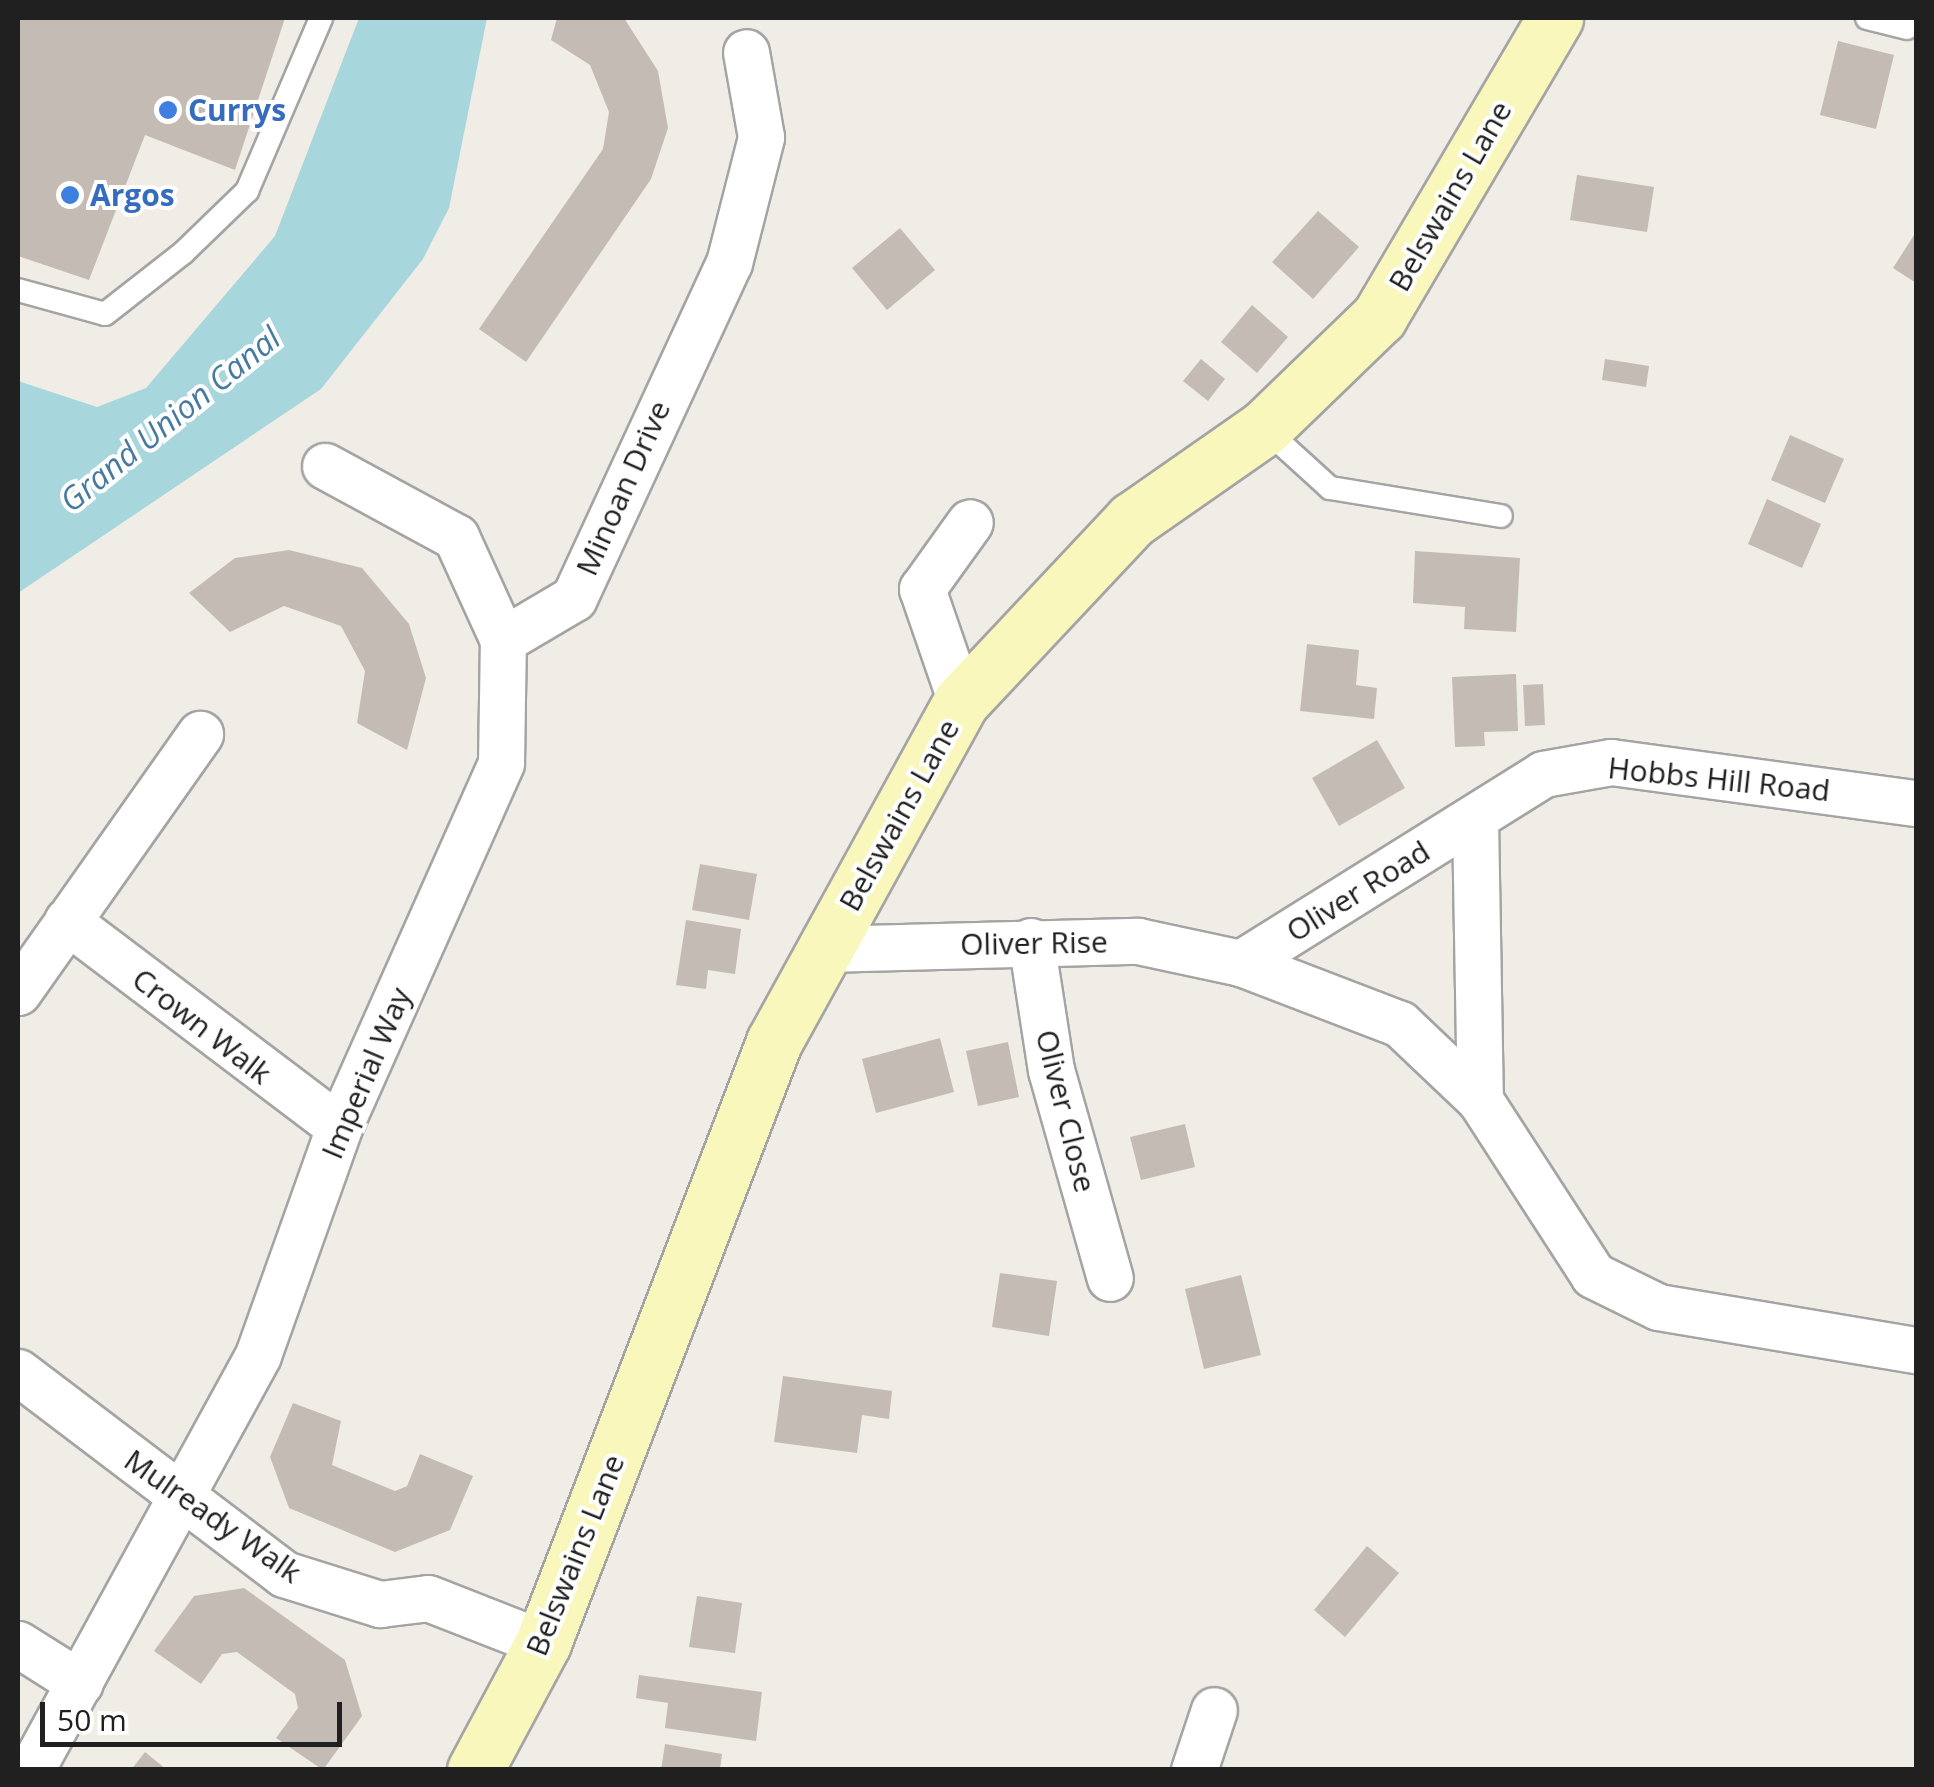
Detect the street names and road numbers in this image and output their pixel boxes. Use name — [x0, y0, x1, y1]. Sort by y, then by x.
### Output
street label: Belswains Lane — [1381, 94, 1519, 298]
street label: Minoan Drive — [568, 395, 678, 581]
street label: Belswains Lane — [831, 713, 967, 917]
street label: Hobbs Hill Road — [1606, 749, 1832, 809]
street label: Oliver Road — [1280, 833, 1436, 949]
street label: Oliver Rise — [960, 924, 1108, 962]
street label: Crown Walk — [125, 961, 279, 1091]
street label: Imperial Way — [314, 982, 418, 1164]
street label: Oliver Close — [1028, 1026, 1104, 1196]
street label: Mulready Walk — [118, 1442, 308, 1590]
street label: Belswains Lane — [518, 1449, 632, 1661]

